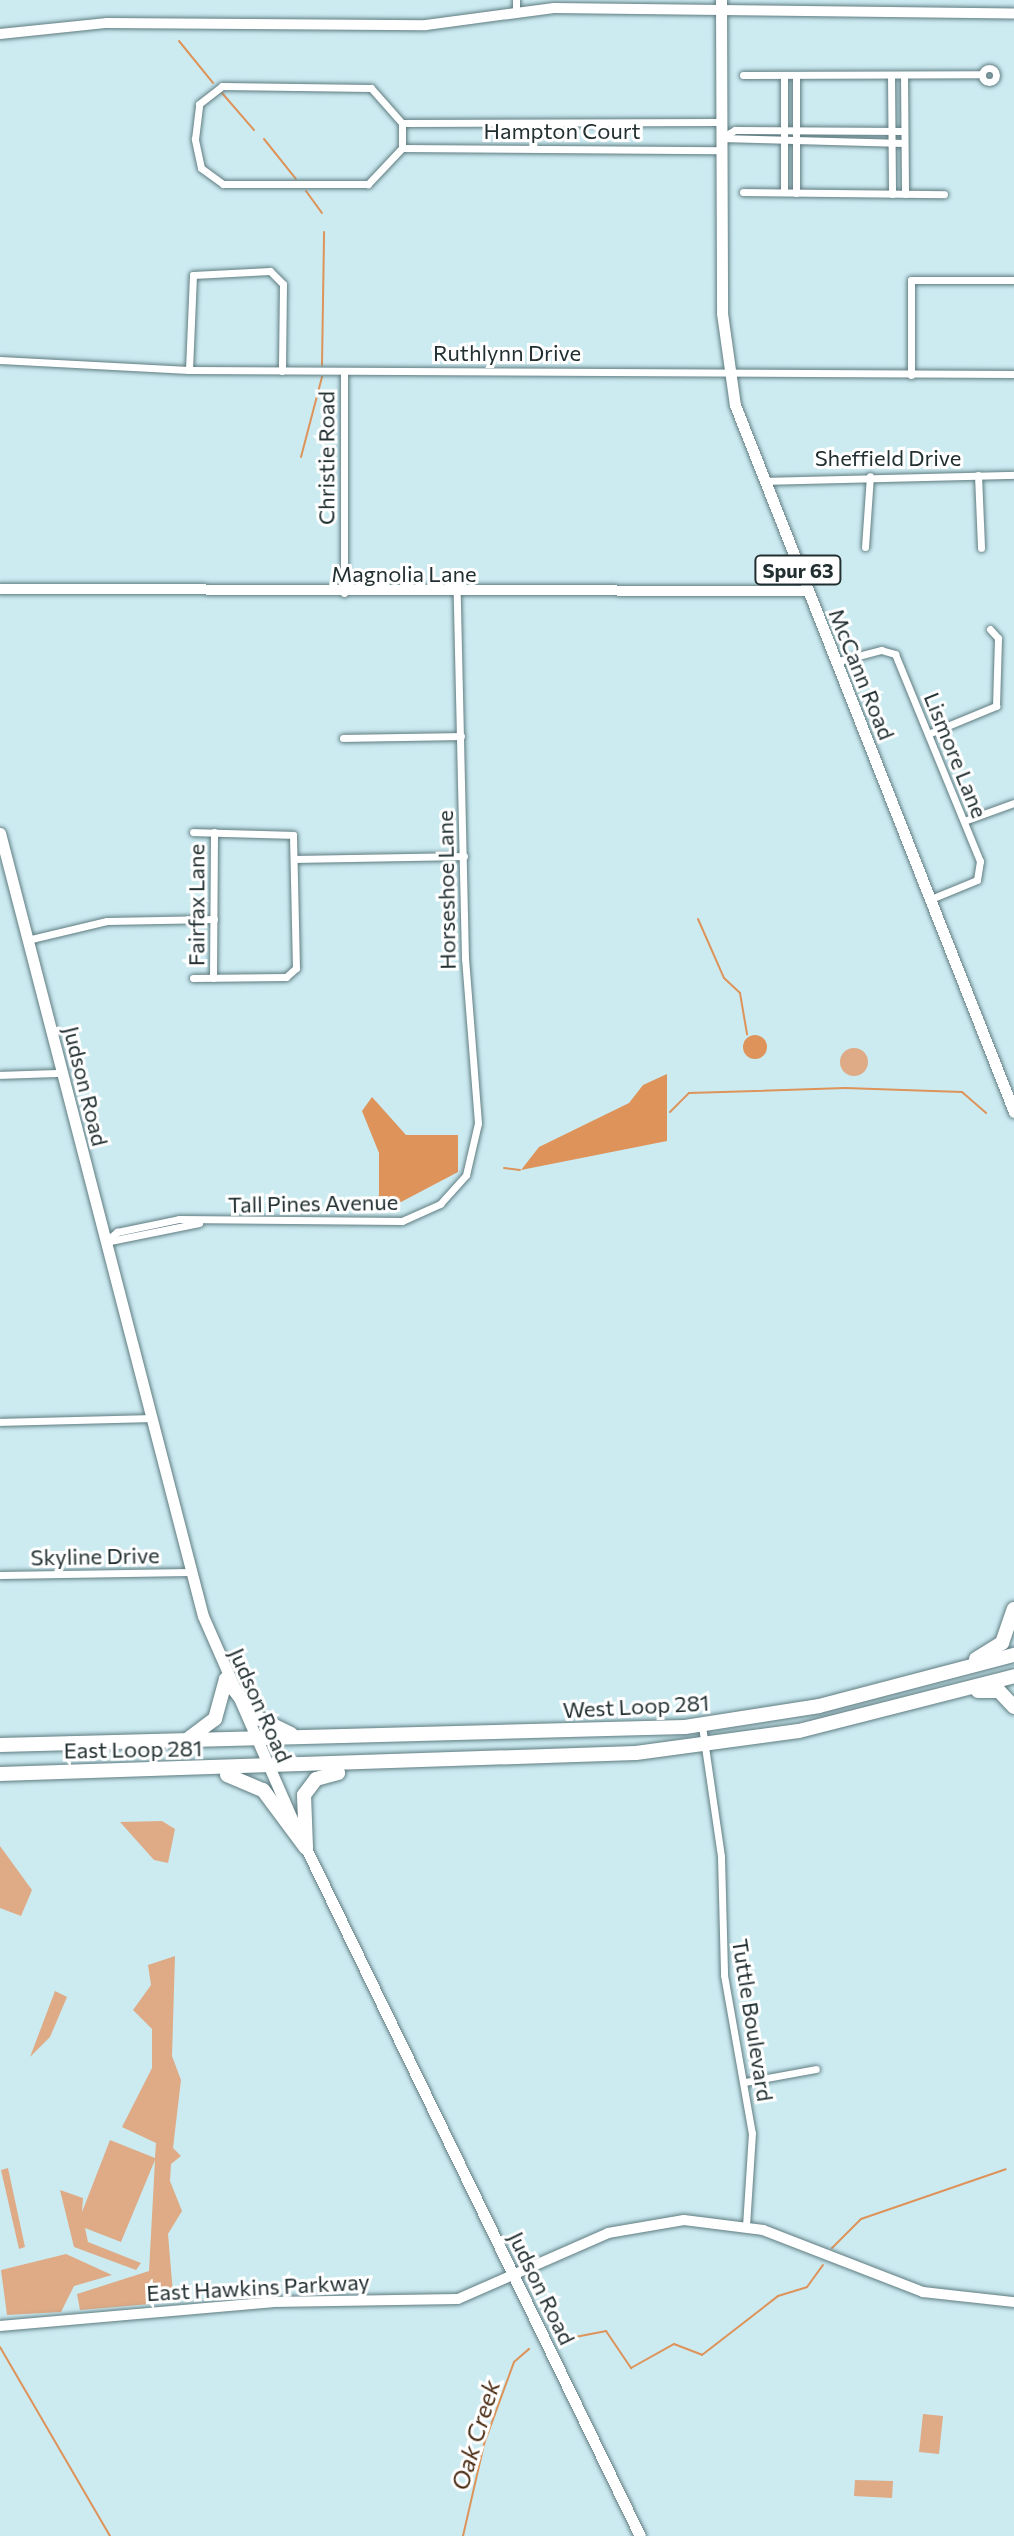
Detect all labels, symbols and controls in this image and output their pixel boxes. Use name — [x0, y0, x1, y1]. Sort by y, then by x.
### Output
street label: Hampton Court — [483, 118, 641, 144]
street label: Ruthlynn Drive — [433, 340, 581, 366]
street label: Christie Road — [313, 391, 339, 525]
street label: Sheffield Drive — [815, 445, 961, 471]
road number: Spur 63 — [754, 554, 842, 586]
street label: Magnolia Lane — [331, 561, 477, 587]
street label: McCann Road — [824, 604, 900, 744]
street label: Lismore Lane — [919, 688, 993, 822]
street label: Horseshoe Lane — [431, 810, 461, 970]
street label: Fairfax Lane — [183, 844, 209, 966]
street label: Judson Road — [58, 1023, 114, 1149]
street label: Tall Pines Avenue — [228, 1188, 398, 1218]
street label: Skyline Drive — [30, 1542, 160, 1570]
street label: Judson Road — [224, 1644, 298, 1766]
street label: West Loop 281 — [562, 1689, 710, 1723]
street label: East Loop 281 — [63, 1735, 203, 1763]
street label: Tuttle Boulevard — [727, 1937, 779, 2103]
street label: Judson Road — [503, 2227, 581, 2349]
street label: East Hawkins Parkway — [146, 2268, 370, 2306]
water label: Oak Creek — [445, 2376, 505, 2494]

